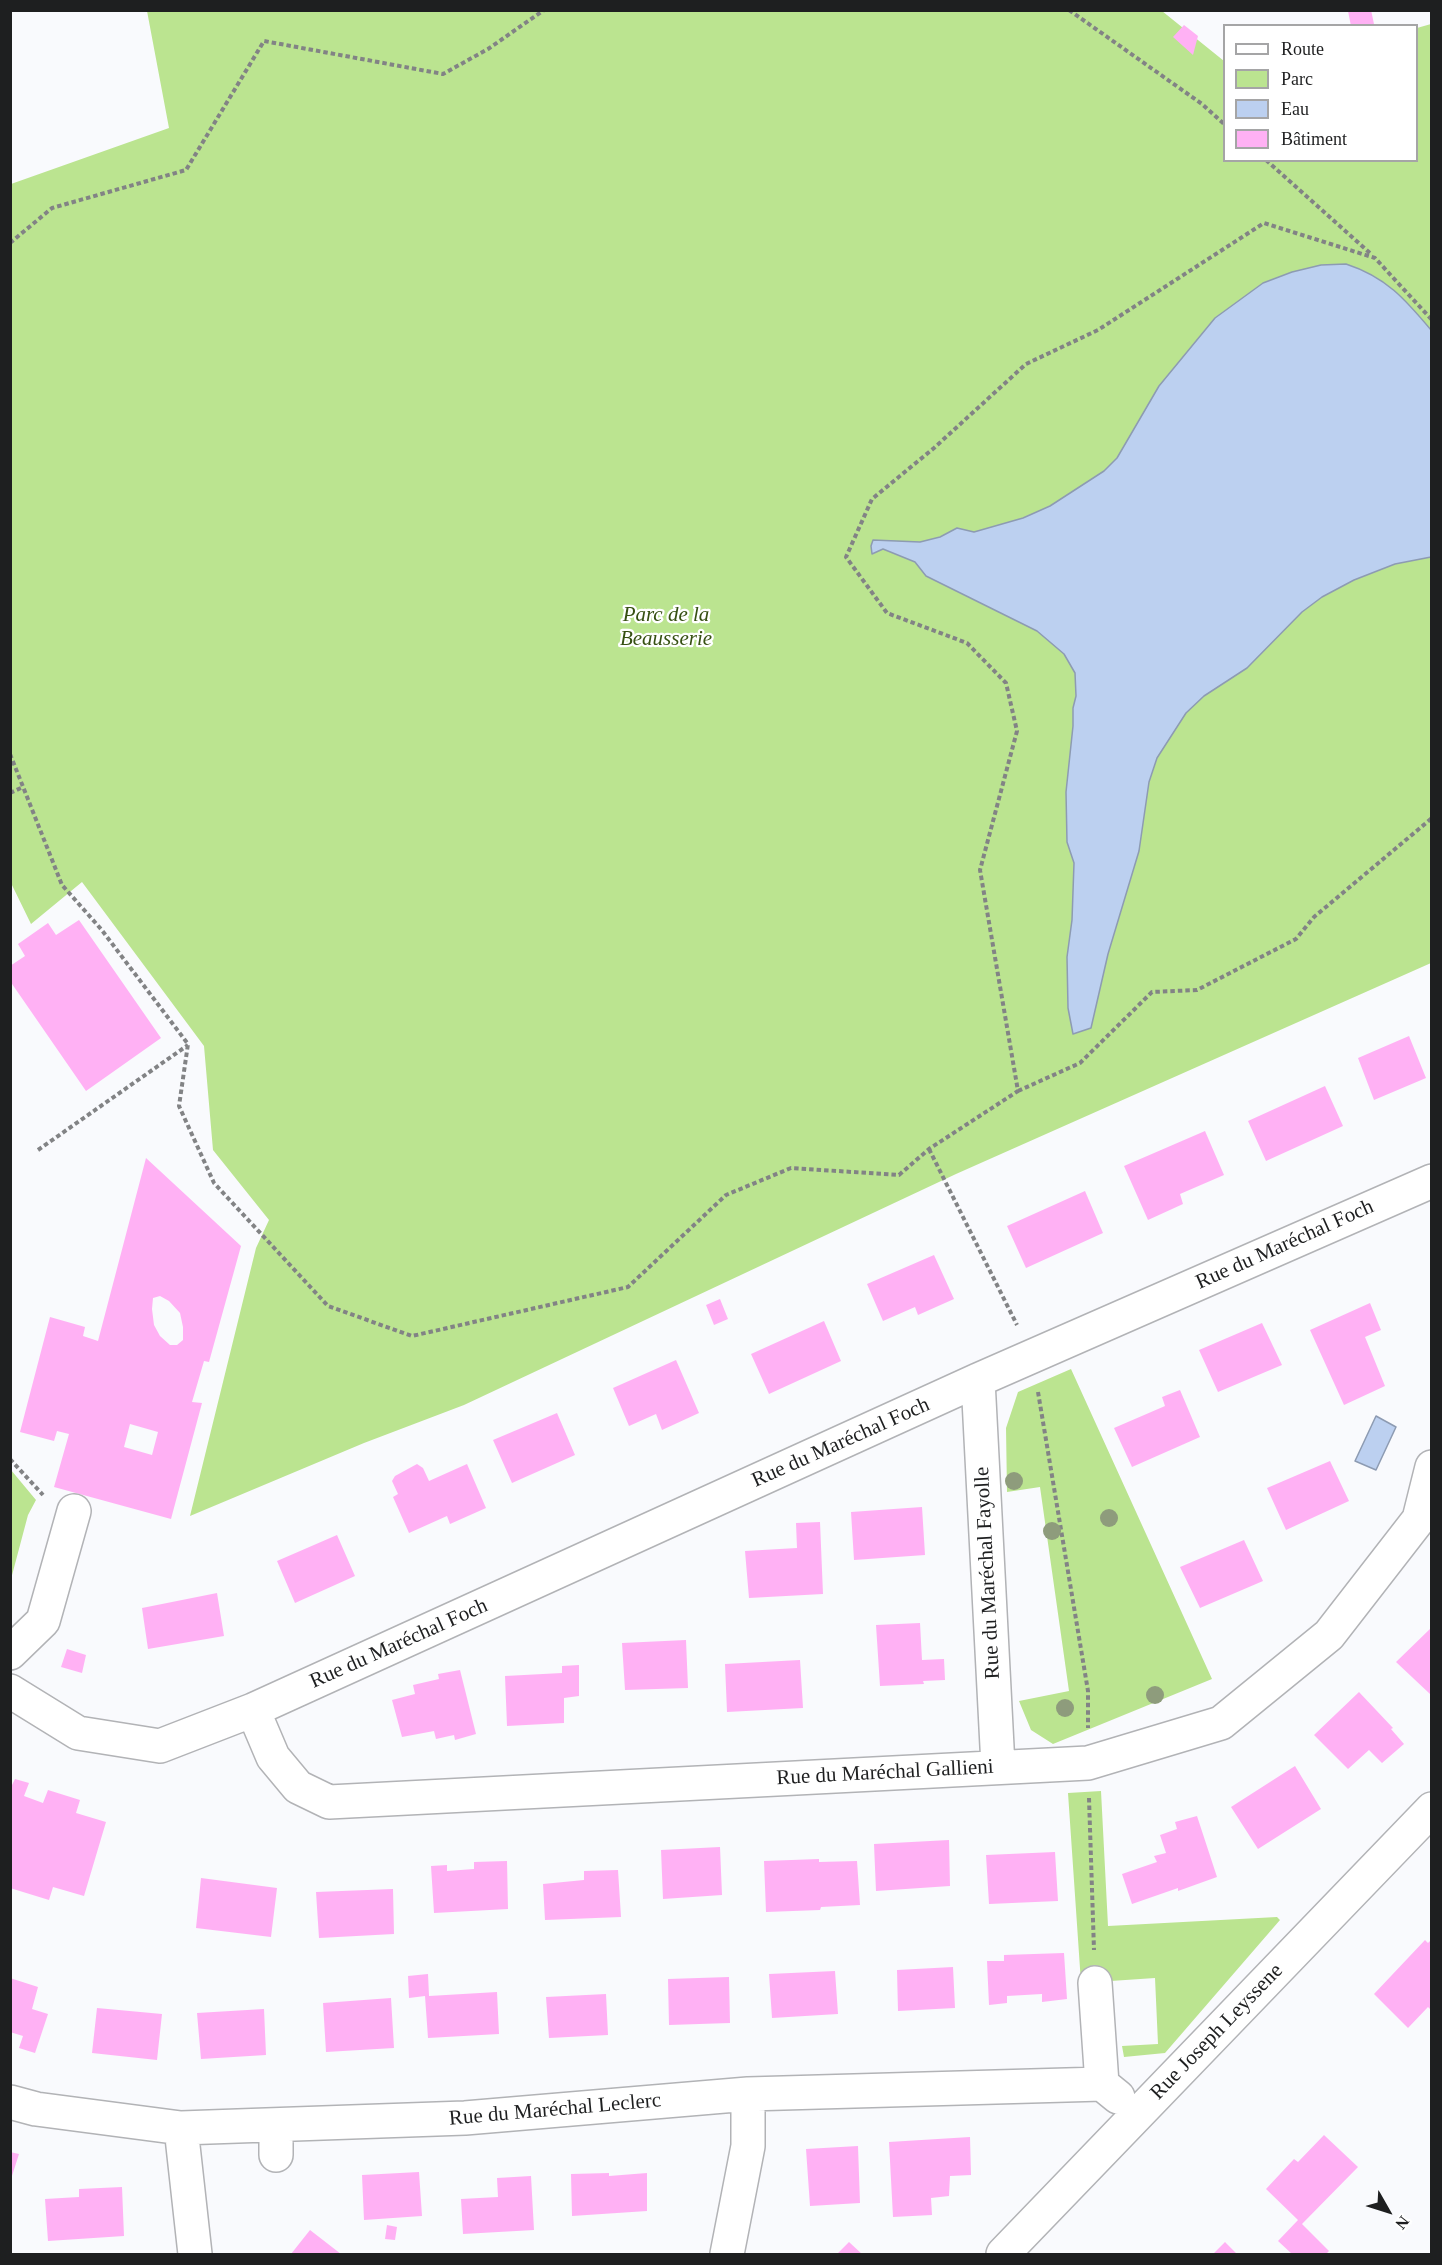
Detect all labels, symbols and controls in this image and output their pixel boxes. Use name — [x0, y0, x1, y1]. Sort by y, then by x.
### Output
legend — [1223, 24, 1418, 162]
text: Route — [1281, 39, 1324, 59]
text: Parc — [1281, 69, 1313, 89]
text: Eau — [1281, 99, 1309, 119]
text: Bâtiment — [1281, 129, 1347, 149]
park label: Parc de la Beausserie — [620, 602, 712, 652]
street label: Rue du Maréchal Foch — [1192, 1194, 1378, 1296]
street label: Rue du Maréchal Foch — [748, 1392, 934, 1494]
street label: Rue du Maréchal Fayolle — [970, 1466, 1006, 1680]
street label: Rue du Maréchal Foch — [306, 1593, 492, 1695]
street label: Rue du Maréchal Gallieni — [776, 1755, 994, 1791]
street label: Rue Joseph Leyssene — [1146, 1959, 1288, 2105]
street label: Rue du Maréchal Leclerc — [448, 2088, 662, 2132]
north arrow — [1358, 2181, 1418, 2241]
text: N — [1392, 2213, 1413, 2232]

